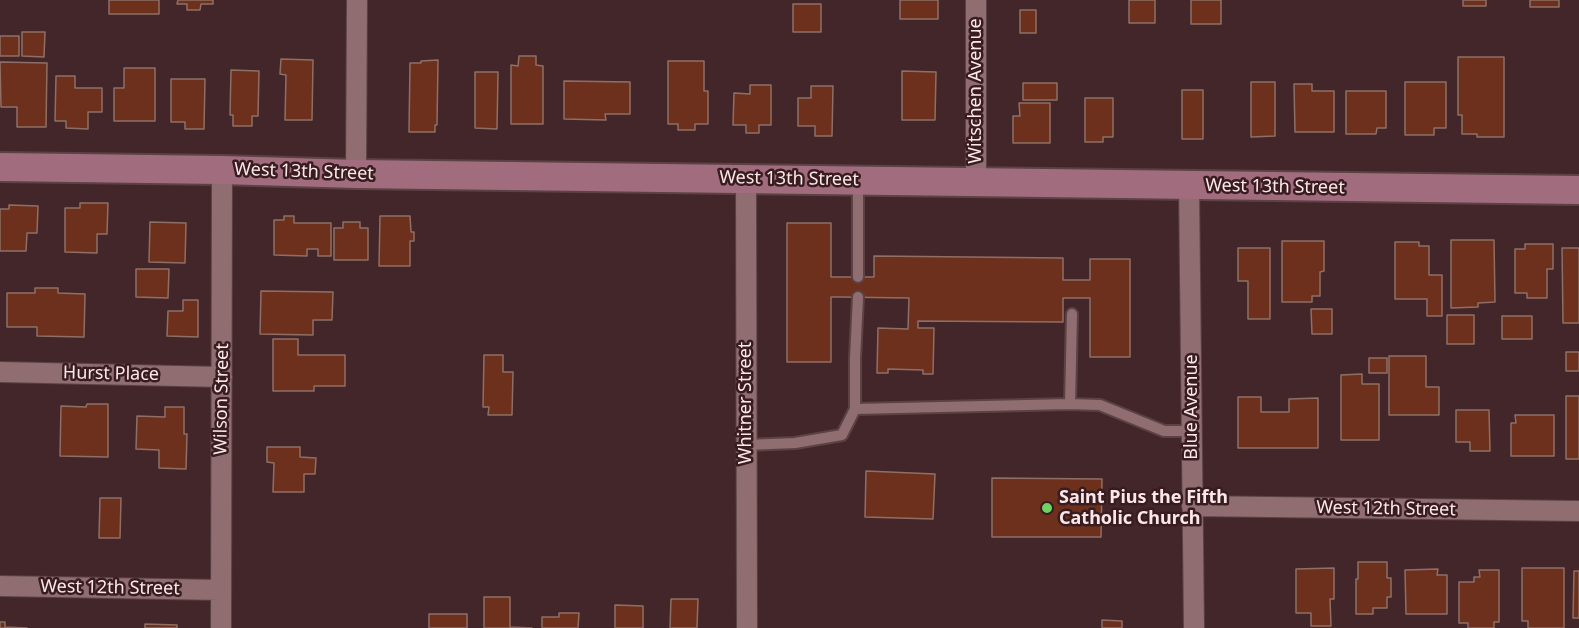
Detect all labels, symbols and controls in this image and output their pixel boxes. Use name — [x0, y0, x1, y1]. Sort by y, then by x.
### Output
street label: Witschen Avenue — [965, 18, 987, 164]
street label: West 13th Street — [234, 159, 374, 185]
street label: West 13th Street — [719, 167, 859, 191]
street label: West 13th Street — [1205, 175, 1345, 199]
street label: Whitner Street — [735, 342, 757, 464]
street label: Wilson Street — [210, 343, 234, 455]
street label: Blue Avenue — [1181, 354, 1203, 460]
street label: Hurst Place — [63, 362, 159, 386]
place label: Saint Pius the Fifth Catholic Church — [1059, 487, 1228, 530]
street label: West 12th Street — [1316, 497, 1456, 521]
marker: Saint Pius the Fifth Catholic Church — [1040, 501, 1054, 515]
street label: West 12th Street — [40, 576, 180, 600]

